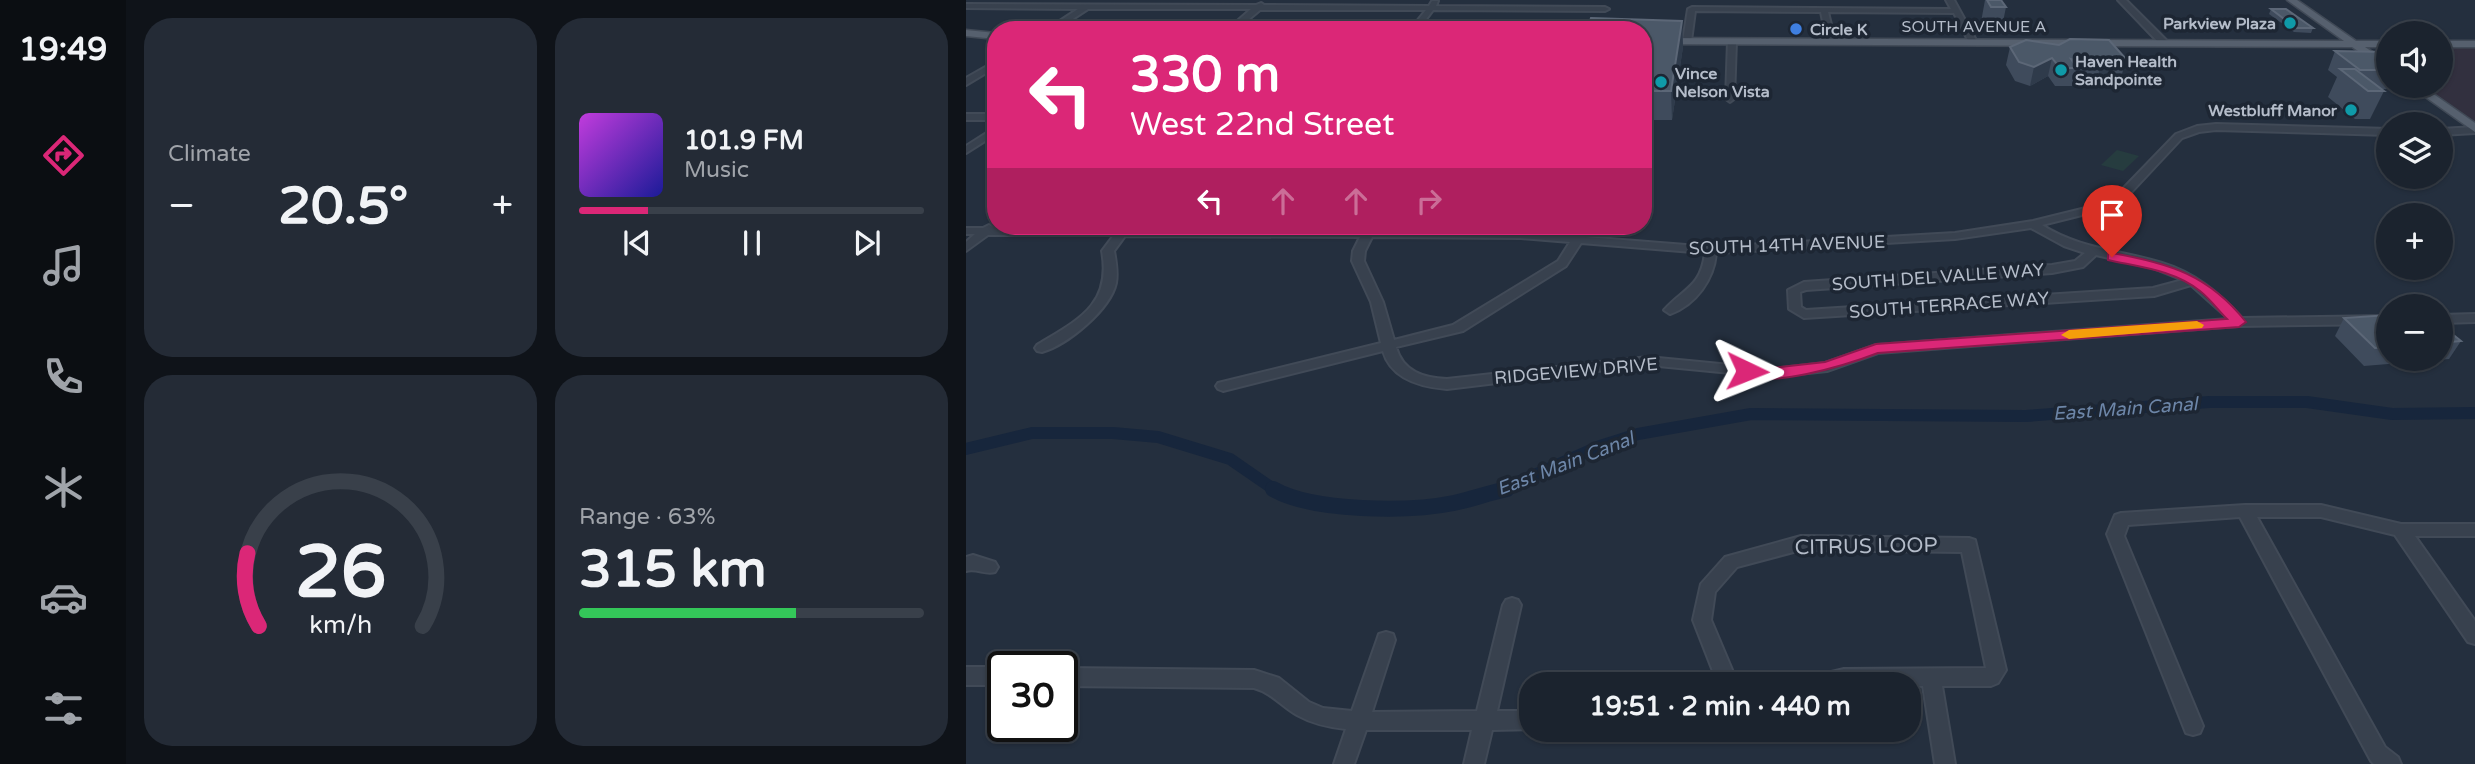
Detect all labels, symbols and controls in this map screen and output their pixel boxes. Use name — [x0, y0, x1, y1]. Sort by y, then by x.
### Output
place label: Parkview Plaza — [2163, 14, 2276, 34]
marker: Parkview Plaza — [2282, 15, 2298, 31]
street label: SOUTH AVENUE A — [1902, 17, 2046, 37]
place label: Circle K — [1810, 20, 1868, 40]
marker: Circle K — [1788, 21, 1804, 37]
map controls — [2376, 21, 2453, 371]
button: sound — [2376, 21, 2453, 98]
text: 19:49 — [19, 31, 107, 69]
text: 330 m — [1130, 46, 1280, 105]
icon: left — [1015, 49, 1106, 140]
place label: Haven Health Sandpointe — [2075, 52, 2177, 90]
marker: Haven Health Sandpointe — [2053, 62, 2069, 78]
place label: Vince Nelson Vista — [1675, 64, 1770, 102]
marker: Vince Nelson Vista — [1653, 74, 1669, 90]
place label: Westbluff Manor — [2208, 101, 2338, 121]
marker: Westbluff Manor — [2343, 102, 2359, 118]
text: West 22nd Street — [1130, 106, 1394, 144]
button: layers — [2376, 112, 2453, 189]
text: 101.9 FM — [684, 125, 804, 156]
icon: directions — [39, 131, 88, 180]
text: Climate — [168, 140, 251, 168]
text: Music — [684, 156, 749, 184]
text: 20.5° — [278, 175, 408, 238]
icon: left — [1191, 182, 1229, 220]
icon: ahead — [1264, 182, 1302, 220]
icon: ahead — [1337, 182, 1375, 220]
icon: right — [1410, 182, 1448, 220]
text: − — [168, 183, 195, 229]
text: + — [492, 183, 513, 229]
pin — [2082, 185, 2142, 257]
icon: arrive — [2093, 196, 2131, 234]
button: + — [2376, 203, 2453, 280]
icon: previous — [618, 224, 656, 262]
icon: pause — [733, 224, 771, 262]
icon: next — [848, 224, 886, 262]
street label: SOUTH 14TH AVENUE — [1688, 231, 1886, 259]
icon: music — [39, 241, 88, 290]
street label: SOUTH DEL VALLE WAY — [1831, 259, 2045, 295]
street label: SOUTH TERRACE WAY — [1848, 287, 2050, 323]
button: − — [2376, 294, 2453, 371]
position arrow — [1710, 334, 1784, 408]
icon: phone — [39, 352, 88, 401]
street label: RIDGEVIEW DRIVE — [1493, 353, 1659, 389]
water label: East Main Canal — [2052, 393, 2200, 425]
water label: East Main Canal — [1494, 427, 1639, 500]
icon: climate — [39, 463, 88, 512]
text: Range · 63% — [579, 503, 715, 531]
text: 26 — [295, 530, 386, 618]
street label: CITRUS LOOP — [1794, 533, 1938, 560]
text: 315 km — [579, 538, 767, 601]
icon: car — [39, 573, 88, 622]
text: km/h — [309, 610, 372, 640]
speed limit sign: 30 — [987, 651, 1078, 742]
icon: filters — [39, 684, 88, 733]
text: 19:51 · 2 min · 440 m — [1589, 691, 1851, 722]

